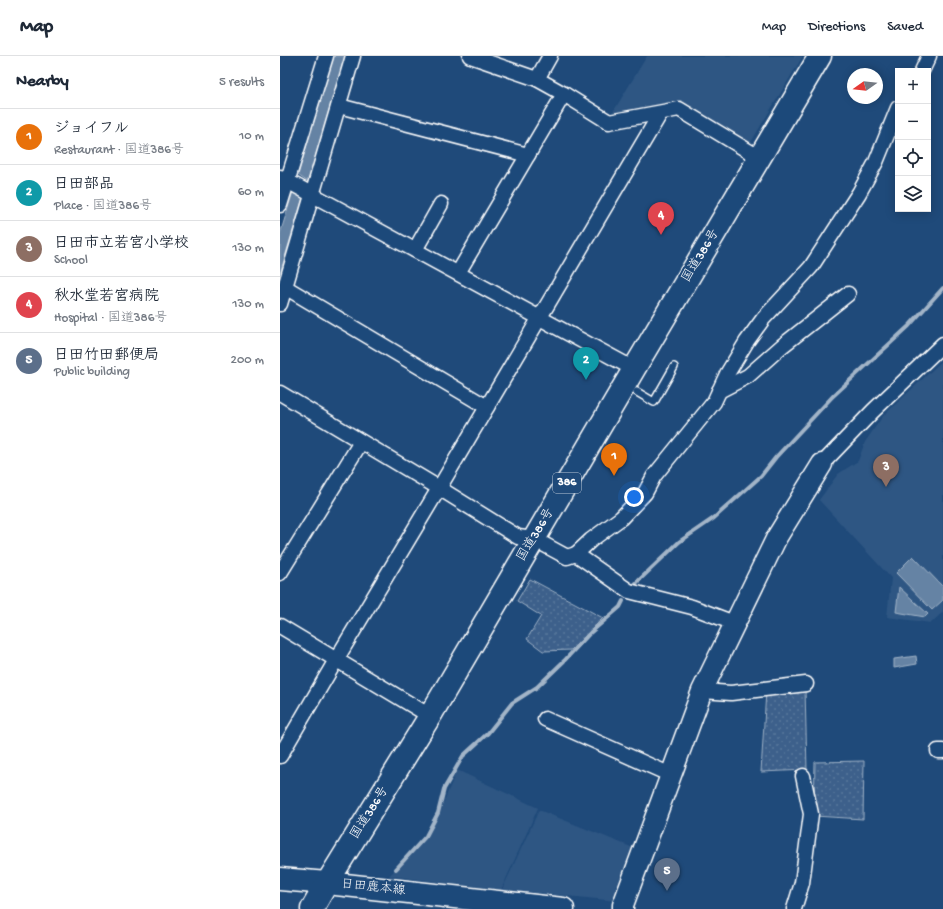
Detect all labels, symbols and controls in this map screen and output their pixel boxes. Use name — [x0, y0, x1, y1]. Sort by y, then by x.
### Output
text: Map — [20, 16, 53, 39]
text: Map — [762, 19, 786, 36]
text: Directions — [808, 19, 865, 36]
text: Saved — [887, 19, 923, 36]
north arrow — [847, 68, 883, 104]
map controls — [895, 68, 931, 212]
button: + — [895, 68, 931, 104]
text: Nearby — [16, 72, 69, 92]
text: 5 results — [219, 75, 264, 90]
button: − — [895, 104, 931, 140]
text: ジョイフル — [54, 120, 129, 138]
text: 1 — [26, 129, 32, 144]
text: 10 m — [239, 129, 264, 144]
button: locate — [895, 140, 931, 176]
text: Restaurant · 国道386号 — [54, 143, 184, 158]
text: 日田部品 — [54, 176, 114, 194]
button: layers — [895, 176, 931, 212]
text: 2 — [26, 185, 32, 200]
text: 60 m — [238, 185, 264, 200]
text: Place · 国道386号 — [54, 199, 152, 214]
pin: 4 — [648, 202, 674, 235]
street label: 国道386号 — [678, 226, 723, 285]
text: 日田市立若宮小学校 — [54, 235, 189, 253]
text: 3 — [26, 241, 32, 256]
text: 130 m — [232, 241, 264, 256]
text: School — [54, 253, 88, 268]
text: 秋水堂若宮病院 — [54, 288, 159, 306]
text: 4 — [26, 297, 32, 312]
text: 130 m — [232, 297, 264, 312]
text: Hospital · 国道386号 — [54, 311, 167, 326]
text: 日田竹田郵便局 — [54, 347, 159, 365]
pin: 2 — [573, 347, 599, 380]
text: 5 — [26, 353, 32, 368]
text: 200 m — [231, 353, 264, 368]
text: Public building — [54, 365, 130, 380]
pin: 1 — [601, 443, 627, 476]
pin: 3 — [873, 454, 899, 487]
road number: 386 — [553, 473, 581, 493]
your location — [624, 487, 644, 507]
street label: 国道386号 — [513, 505, 558, 564]
street label: 国道386号 — [347, 783, 392, 842]
pin: 5 — [654, 858, 680, 891]
street label: 日田鹿本線 — [340, 877, 407, 899]

